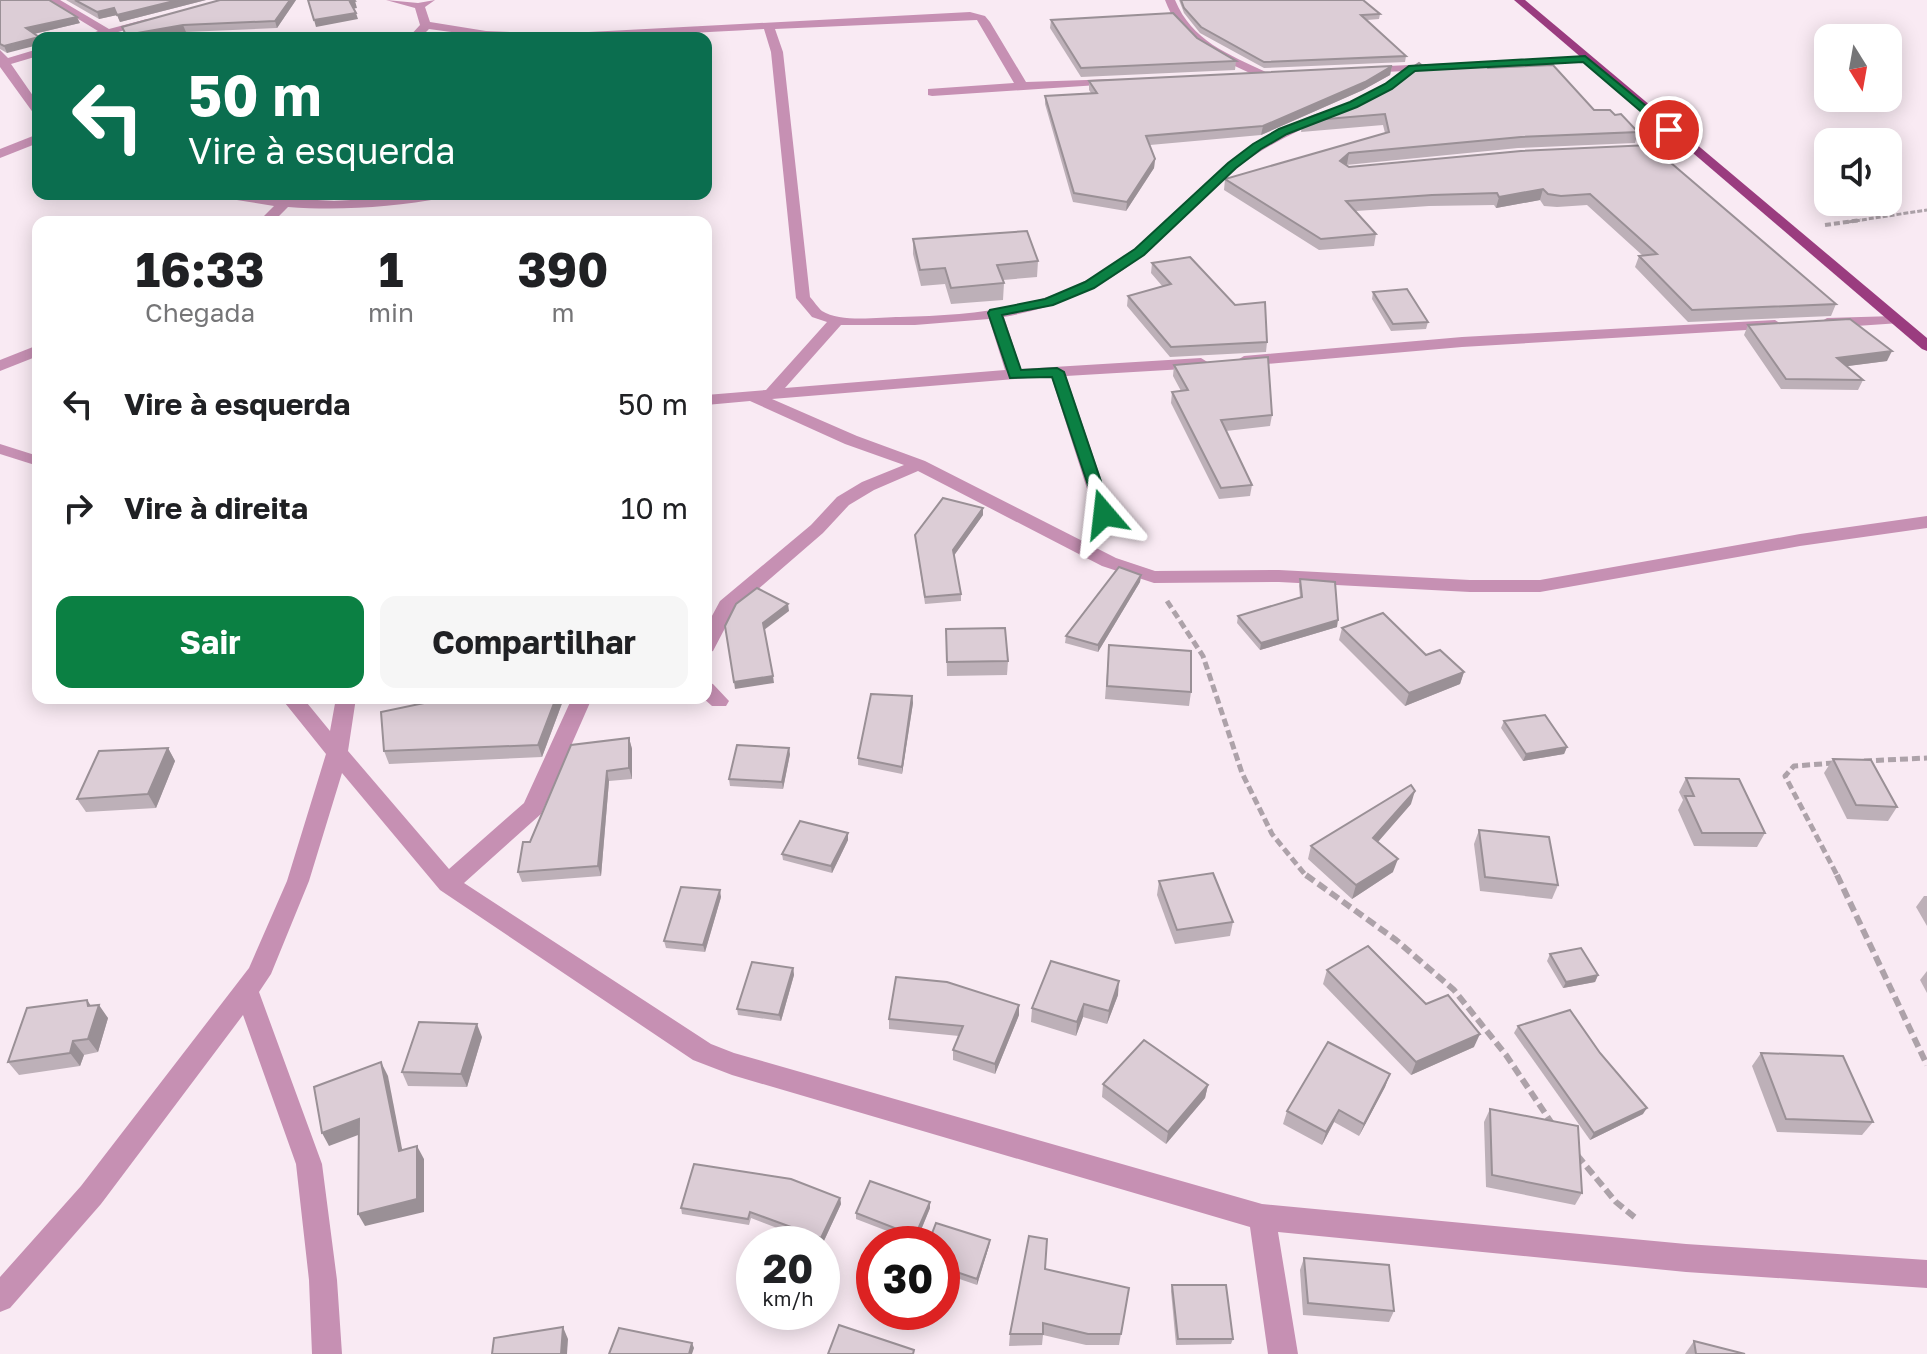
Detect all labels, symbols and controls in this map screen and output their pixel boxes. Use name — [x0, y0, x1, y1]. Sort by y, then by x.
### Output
north arrow — [1814, 24, 1902, 112]
map controls — [1814, 24, 1902, 216]
text: 50 m — [188, 61, 322, 128]
icon: left — [56, 64, 160, 168]
pin — [1635, 96, 1703, 164]
icon: arrive — [1647, 108, 1691, 152]
button: sound — [1814, 128, 1902, 216]
text: Vire à esquerda — [188, 129, 456, 172]
text: 16:33 — [135, 240, 265, 298]
text: 1 — [379, 240, 403, 298]
text: 390 — [518, 240, 609, 298]
text: Chegada — [145, 297, 255, 328]
text: min — [368, 297, 414, 328]
text: m — [552, 297, 575, 328]
icon: left — [56, 382, 100, 426]
text: Vire à esquerda — [124, 386, 350, 422]
text: 50 m — [618, 386, 688, 422]
position arrow — [1062, 472, 1146, 556]
icon: right — [56, 486, 100, 530]
text: Vire à direita — [124, 490, 308, 526]
text: 10 m — [621, 490, 688, 526]
button: Sair — [56, 596, 364, 688]
button: Compartilhar — [380, 596, 688, 688]
speed limit sign: 30 — [856, 1226, 960, 1330]
text: 20 — [763, 1244, 813, 1292]
text: km/h — [763, 1286, 813, 1310]

